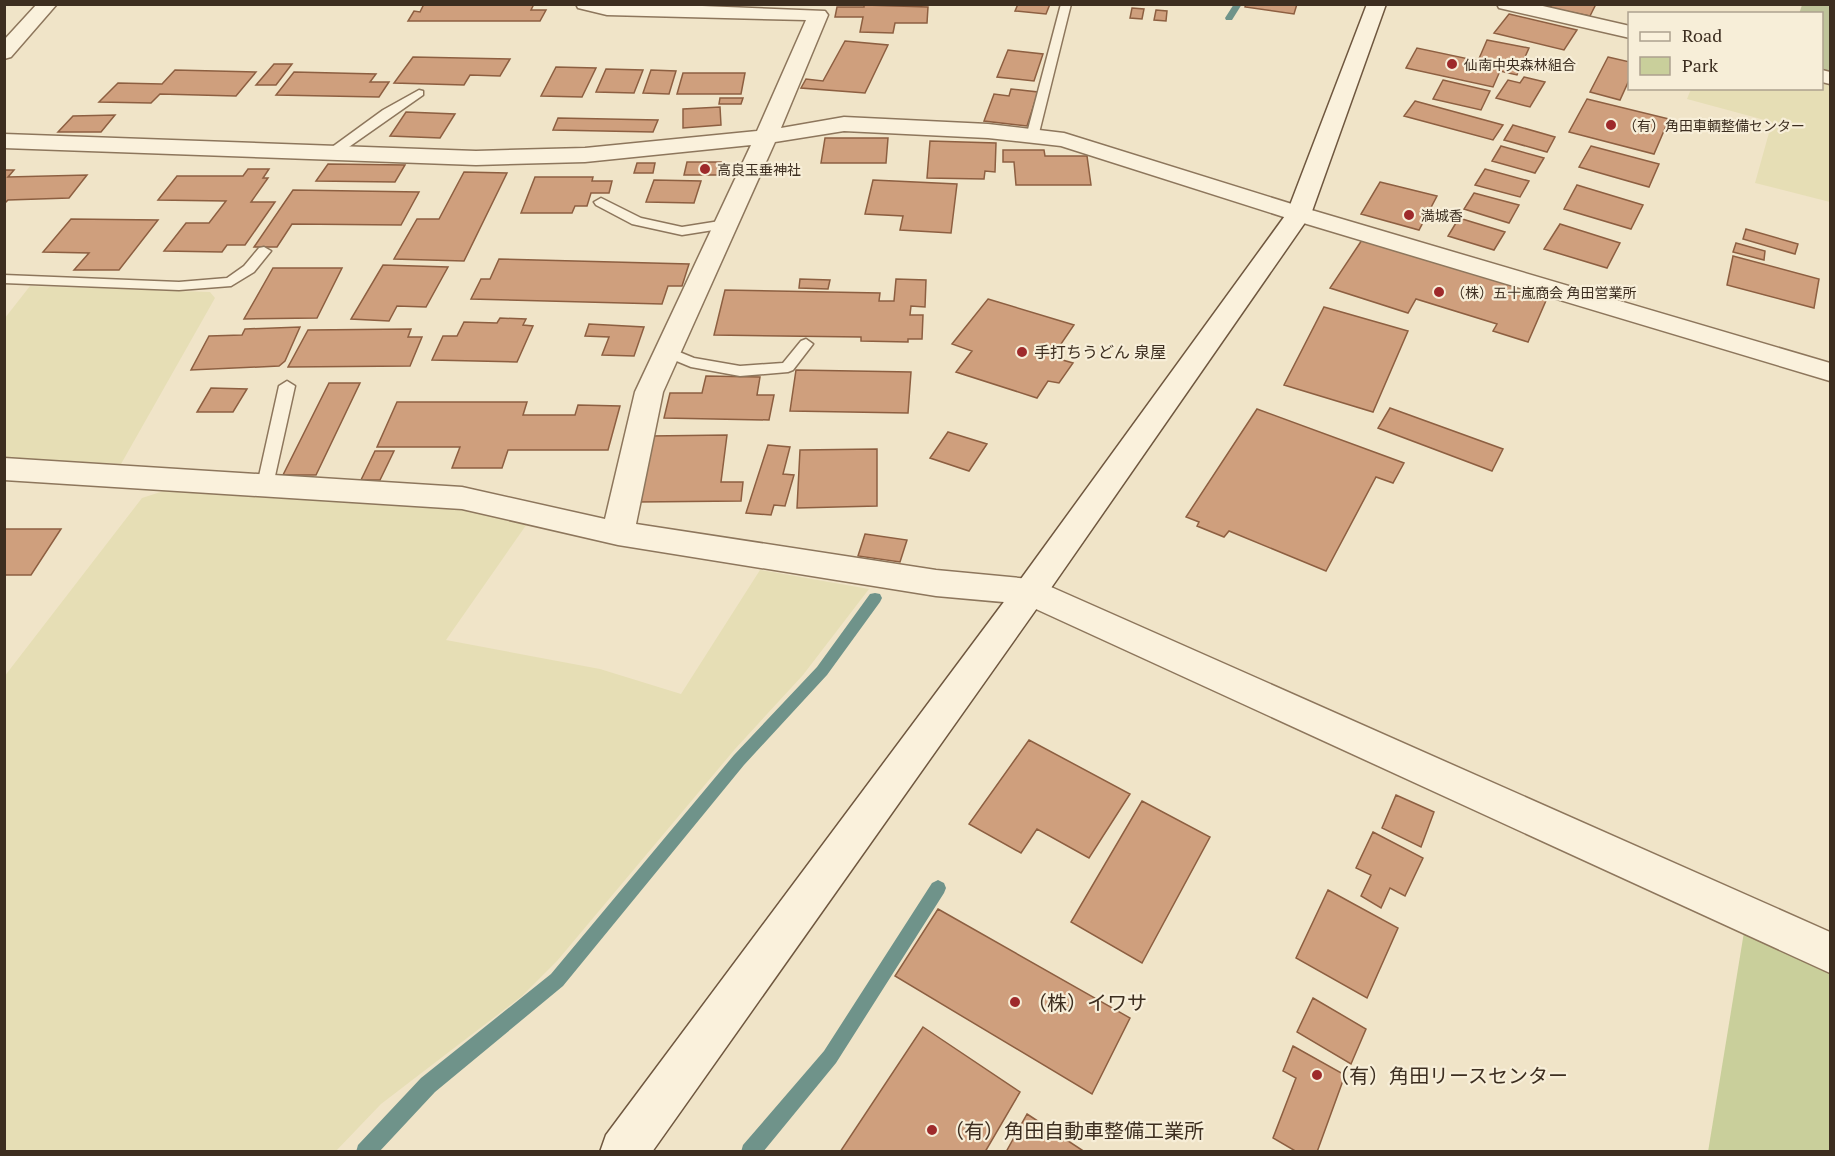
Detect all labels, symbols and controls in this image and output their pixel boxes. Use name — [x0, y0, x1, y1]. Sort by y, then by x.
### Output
legend — [1628, 12, 1823, 90]
text: Road — [1682, 23, 1722, 47]
text: Park — [1682, 53, 1719, 77]
place label: 仙南中央森林組合 — [1464, 55, 1576, 74]
marker: 仙南中央森林組合 — [1445, 57, 1459, 71]
place label: （有）角田車輌整備センター — [1623, 116, 1805, 135]
marker: （有）角田車輌整備センター — [1604, 118, 1618, 132]
place label: 高良玉垂神社 — [717, 160, 801, 179]
marker: 高良玉垂神社 — [698, 162, 712, 176]
place label: 満城香 — [1421, 206, 1463, 225]
marker: 満城香 — [1402, 208, 1416, 222]
place label: （株）五十嵐商会 角田営業所 — [1451, 283, 1636, 302]
marker: （株）五十嵐商会 角田営業所 — [1432, 285, 1446, 299]
place label: 手打ちうどん 泉屋 — [1034, 341, 1166, 363]
marker: 手打ちうどん 泉屋 — [1015, 345, 1029, 359]
place label: （株）イワサ — [1027, 989, 1147, 1016]
marker: （株）イワサ — [1008, 995, 1022, 1009]
place label: （有）角田リースセンター — [1329, 1062, 1568, 1089]
marker: （有）角田リースセンター — [1310, 1068, 1324, 1082]
place label: （有）角田自動車整備工業所 — [944, 1117, 1204, 1144]
marker: （有）角田自動車整備工業所 — [925, 1123, 939, 1137]

